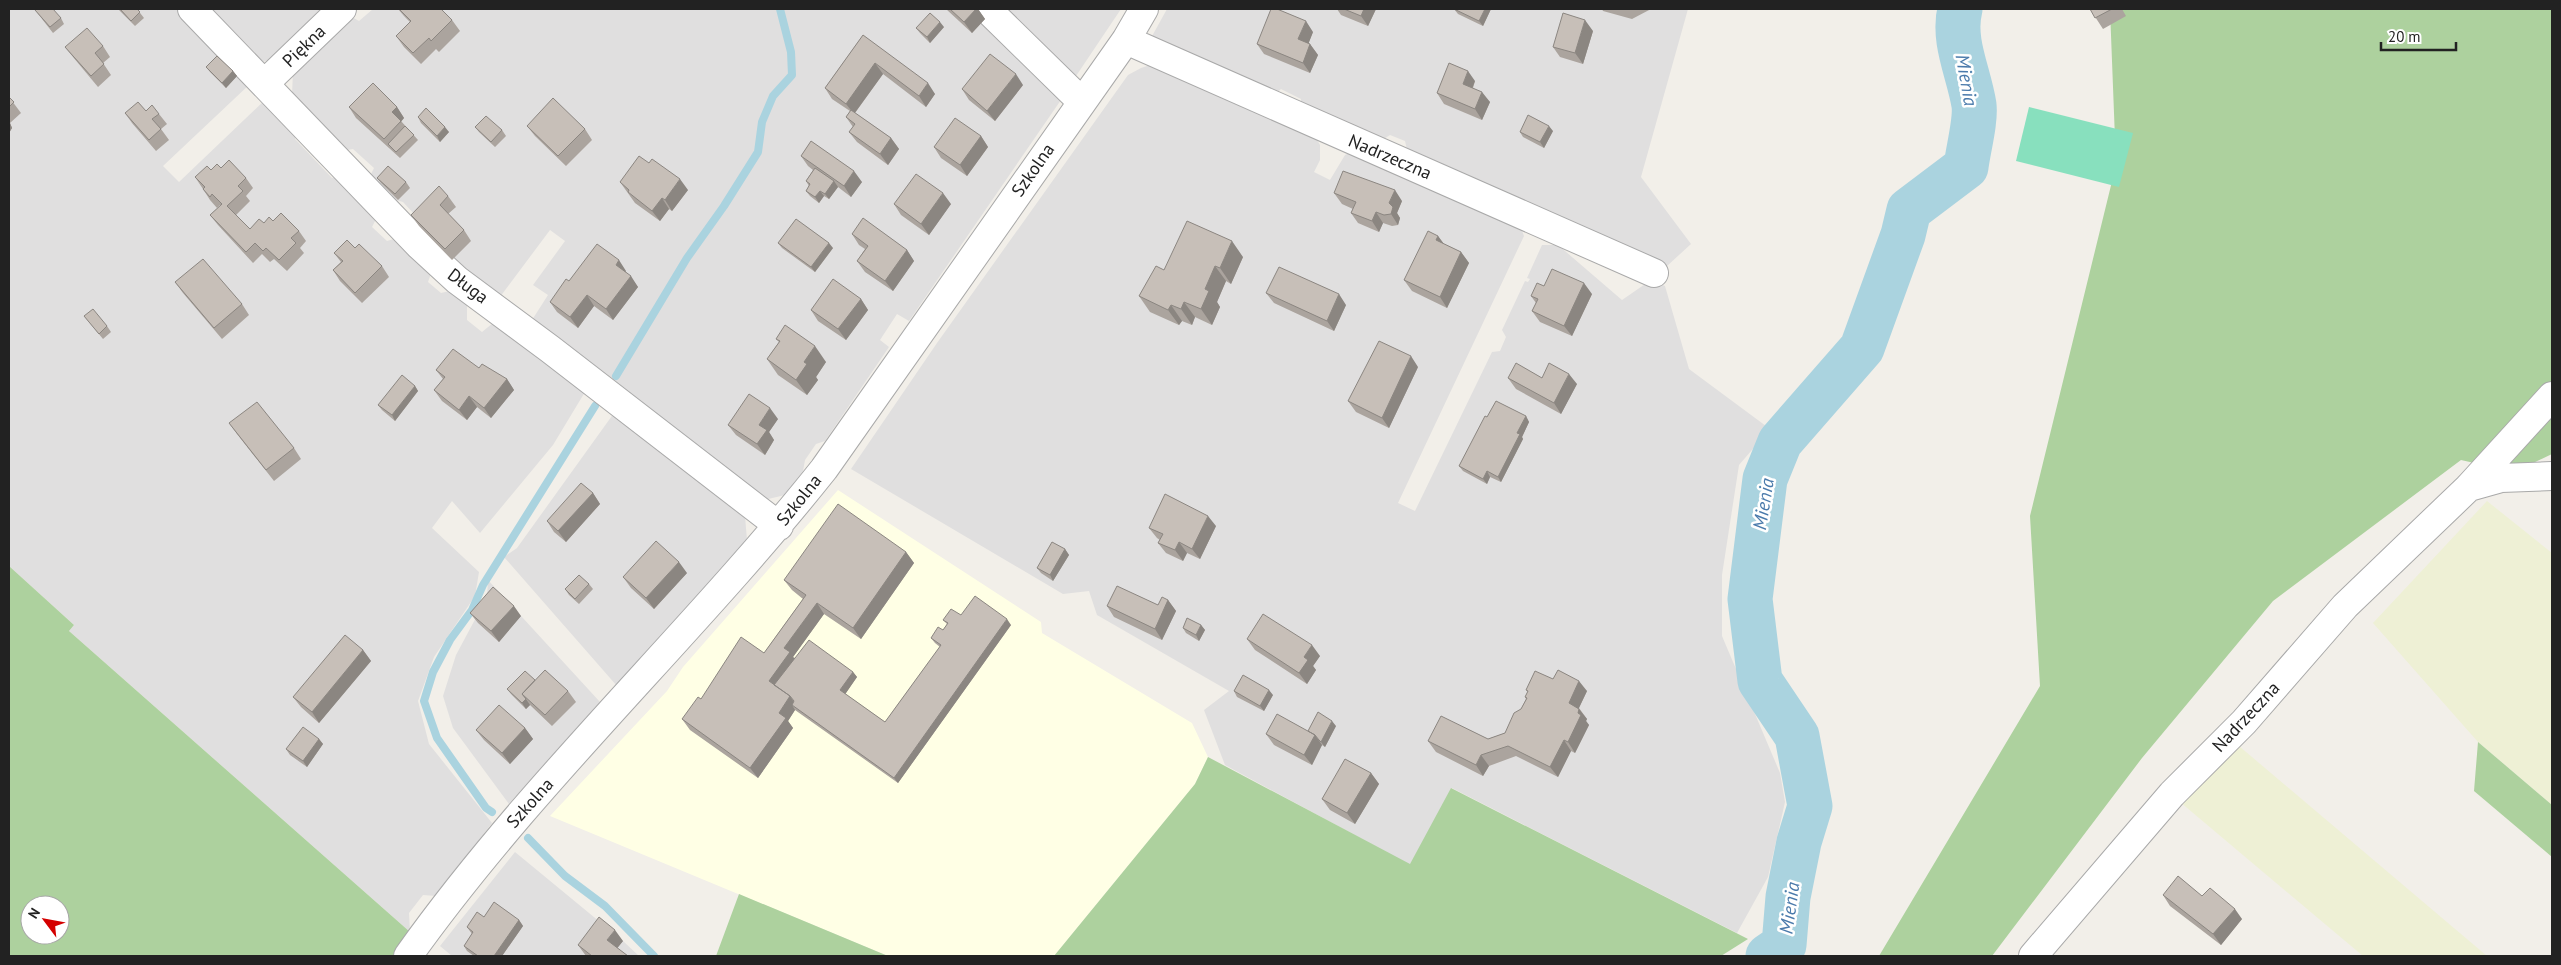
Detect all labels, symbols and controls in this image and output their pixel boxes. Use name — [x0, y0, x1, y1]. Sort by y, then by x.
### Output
street label: Piękna — [277, 20, 330, 72]
scale bar — [2381, 20, 2456, 52]
text: 20 m — [2388, 27, 2421, 46]
water label: Mienia — [1951, 52, 1983, 108]
street label: Nadrzeczna — [1345, 129, 1435, 184]
street label: Szkolna — [1006, 139, 1059, 201]
street label: Długa — [443, 263, 493, 308]
street label: Szkolna — [771, 469, 826, 530]
water label: Mienia — [1747, 476, 1779, 532]
street label: Nadrzeczna — [2207, 677, 2284, 757]
street label: Szkolna — [501, 773, 558, 833]
water label: Mienia — [1773, 880, 1805, 935]
north arrow — [20, 895, 70, 945]
text: N — [24, 904, 44, 922]

